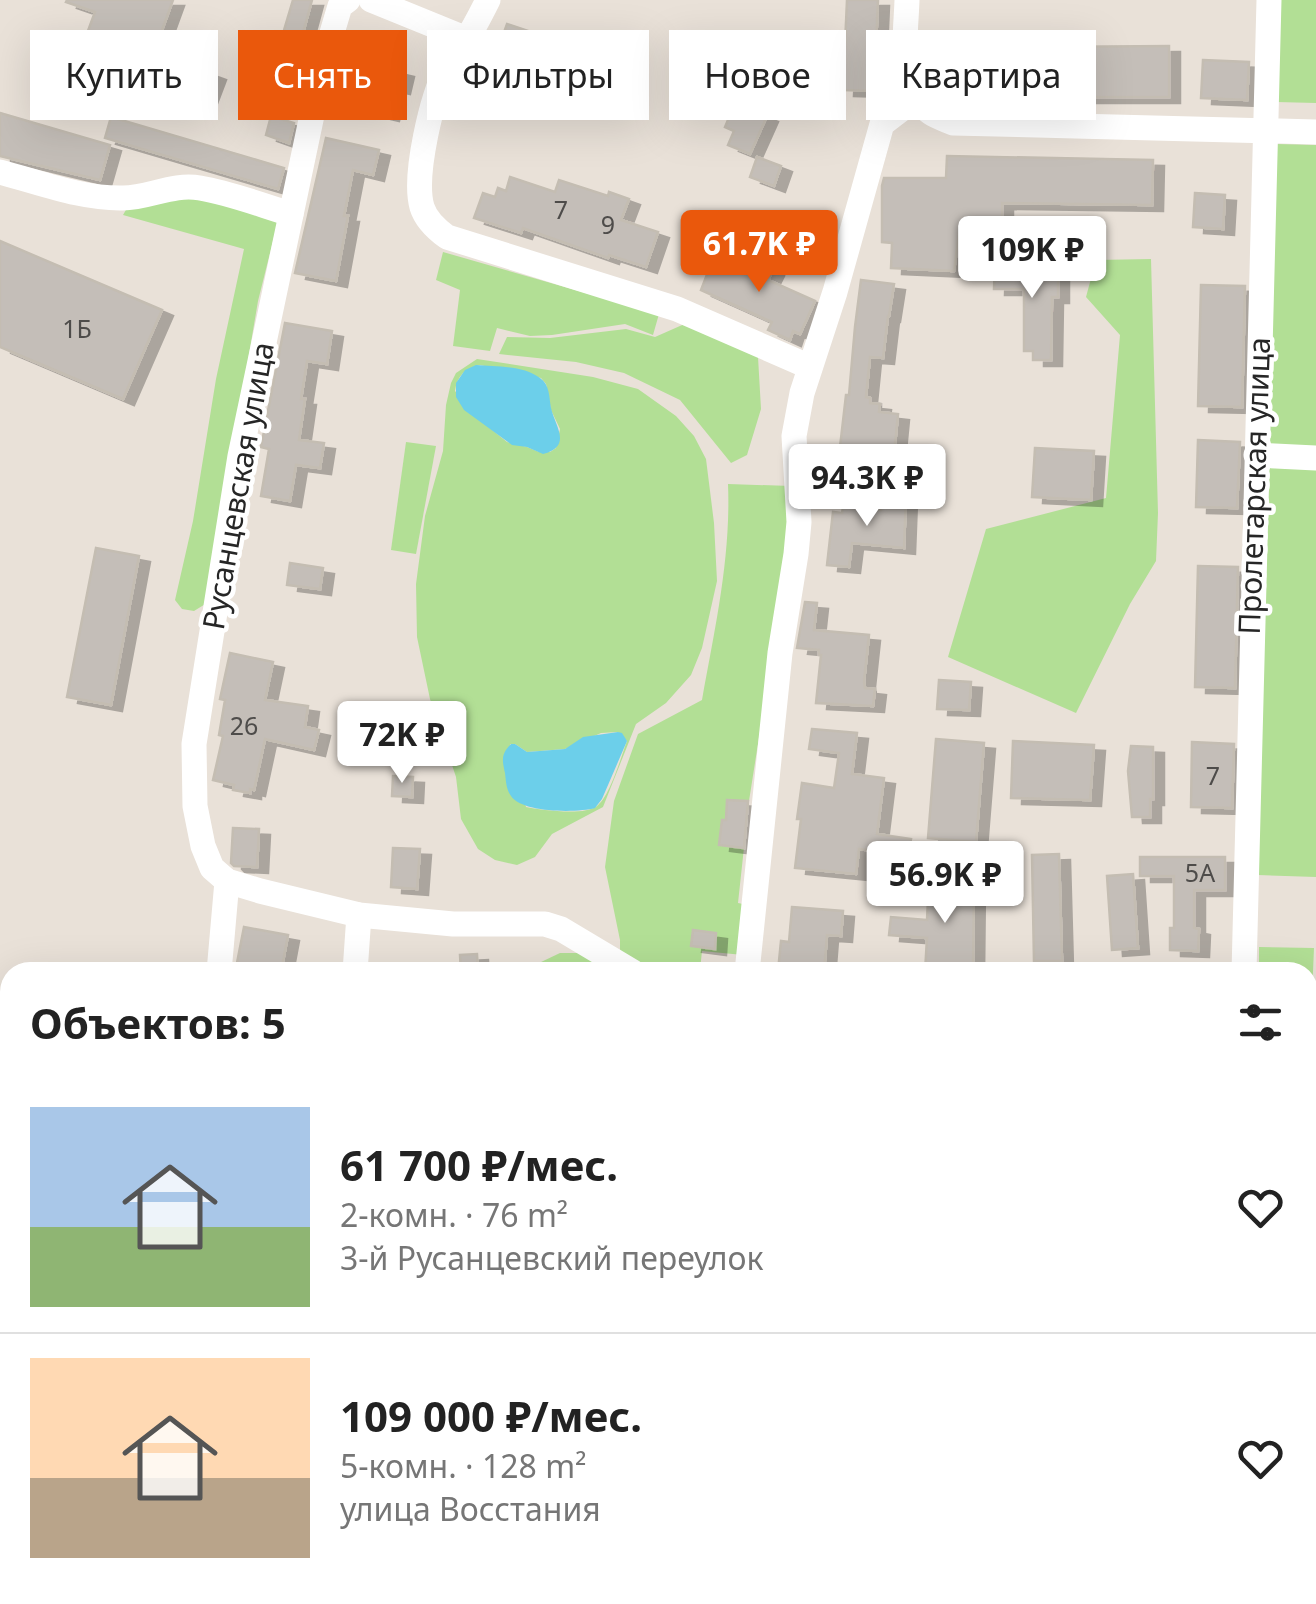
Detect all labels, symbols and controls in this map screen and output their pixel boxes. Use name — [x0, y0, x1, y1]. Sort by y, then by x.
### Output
chip: Купить — [30, 30, 218, 120]
chip: Снять — [238, 30, 407, 120]
chip: Фильтры — [427, 30, 649, 120]
chip: Новое — [669, 30, 846, 120]
chip: Квартира — [866, 30, 1096, 120]
house number: 7 — [554, 192, 568, 226]
house number: 9 — [601, 207, 615, 241]
pin: 61.7K ₽ — [667, 210, 851, 295]
pin: 109K ₽ — [951, 216, 1113, 301]
text: 61.7K ₽ — [703, 221, 815, 264]
text: 109K ₽ — [980, 227, 1084, 270]
house number: 1Б — [62, 311, 92, 345]
street label: Пролетарская улица — [1228, 336, 1279, 635]
street label: Русанцевская улица — [192, 339, 283, 633]
pin: 94.3K ₽ — [775, 444, 959, 529]
text: 94.3K ₽ — [811, 455, 923, 498]
pin: 72K ₽ — [332, 701, 472, 786]
house number: 26 — [230, 708, 258, 742]
text: 72K ₽ — [359, 712, 445, 755]
house number: 7 — [1206, 758, 1220, 792]
pin: 56.9K ₽ — [853, 841, 1037, 926]
text: 56.9K ₽ — [889, 852, 1001, 895]
house number: 5А — [1185, 855, 1215, 889]
text: Объектов: 5 — [30, 994, 286, 1051]
icon: filters — [1233, 995, 1288, 1050]
text: 61 700 ₽/мес. — [340, 1136, 618, 1193]
icon: home — [110, 1147, 230, 1267]
icon: heart — [1233, 1180, 1288, 1235]
text: 2-комн. · 76 m² — [340, 1193, 568, 1236]
text: 3-й Русанцевский переулок — [340, 1236, 763, 1279]
text: 109 000 ₽/мес. — [340, 1387, 642, 1444]
icon: home — [110, 1398, 230, 1518]
icon: heart — [1233, 1431, 1288, 1486]
text: 5-комн. · 128 m² — [340, 1444, 586, 1487]
text: улица Восстания — [340, 1487, 601, 1530]

